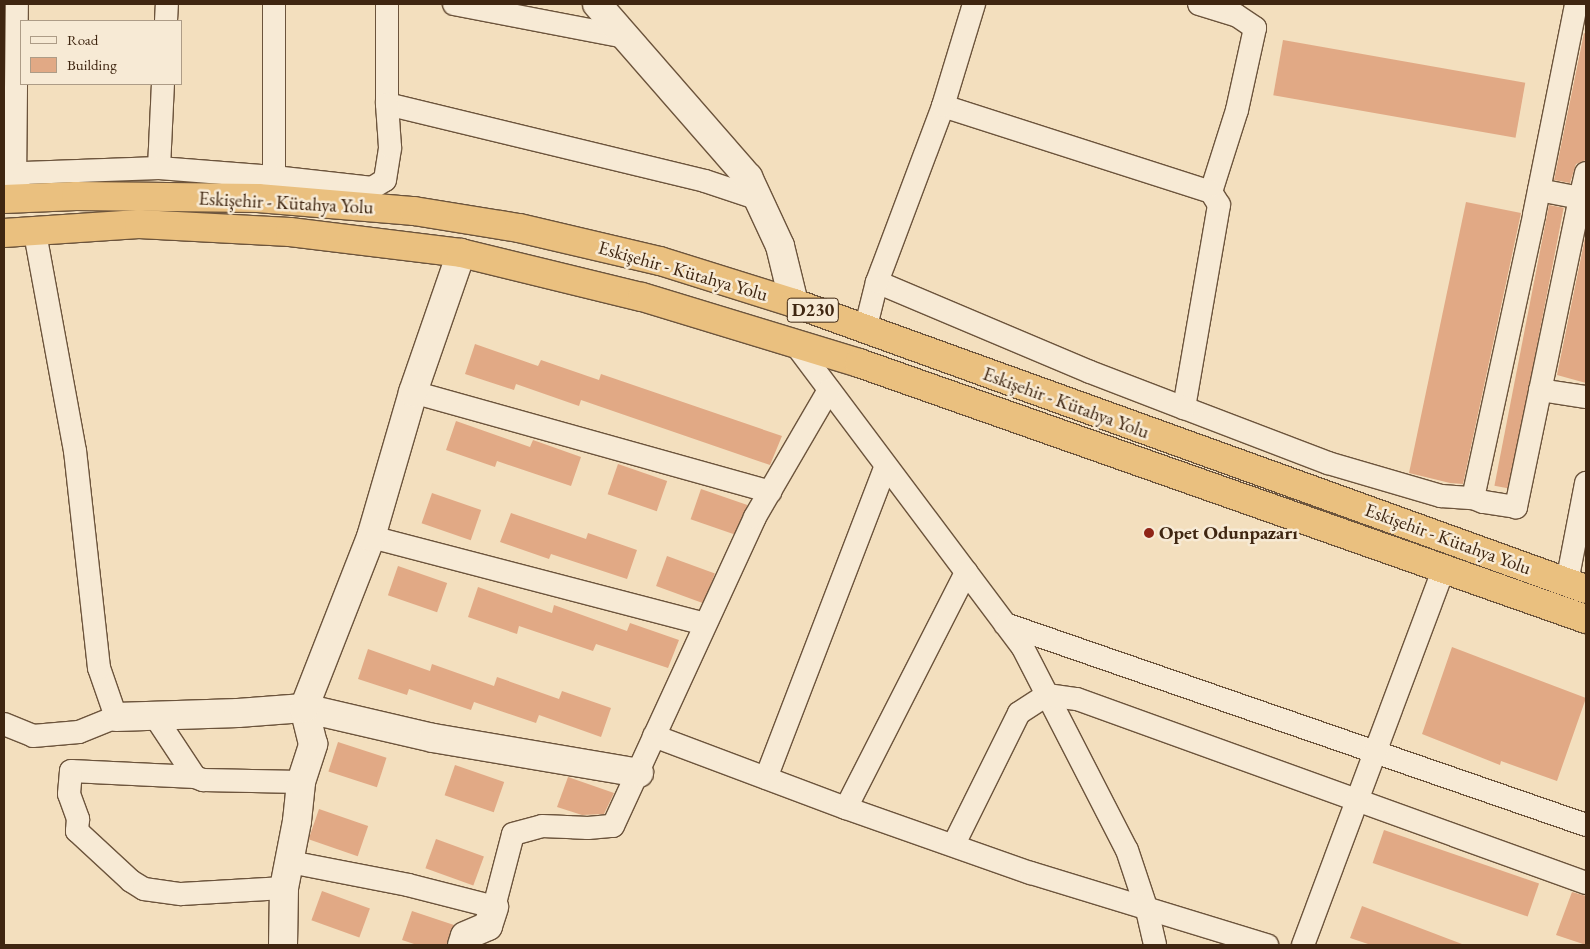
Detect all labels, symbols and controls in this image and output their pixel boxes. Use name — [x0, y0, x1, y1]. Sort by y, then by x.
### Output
legend — [20, 20, 182, 85]
text: Road — [67, 30, 98, 49]
text: Building — [67, 55, 117, 74]
street label: Eskişehir - Kütahya Yolu — [198, 187, 374, 219]
street label: Eskişehir - Kütahya Yolu — [596, 236, 770, 306]
road number: D230 — [787, 294, 839, 326]
street label: Eskişehir - Kütahya Yolu — [980, 362, 1152, 444]
street label: Eskişehir - Kütahya Yolu — [1362, 498, 1534, 580]
place label: Opet Odunpazarı — [1159, 522, 1298, 544]
marker: Opet Odunpazarı — [1143, 527, 1155, 539]

